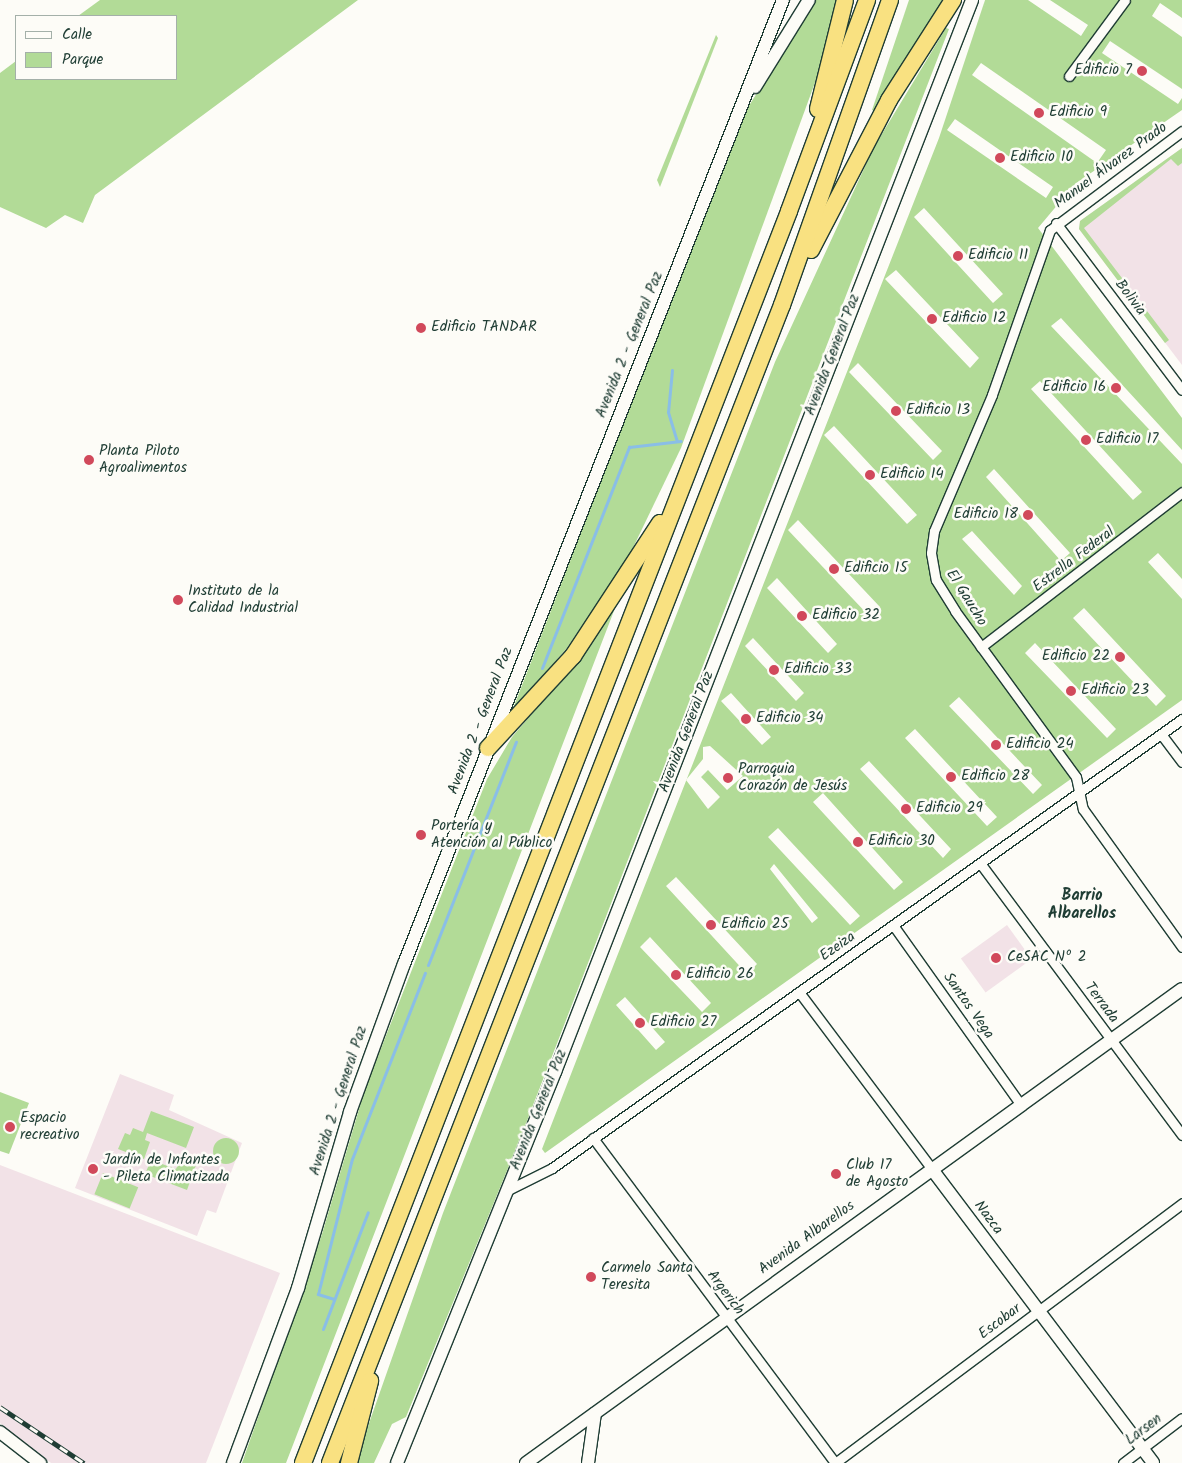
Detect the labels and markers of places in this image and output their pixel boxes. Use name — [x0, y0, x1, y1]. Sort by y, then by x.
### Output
place label: Edificio 7 — [1074, 62, 1132, 80]
marker: Edificio 7 — [1136, 65, 1148, 77]
place label: Edificio 9 — [1049, 104, 1107, 122]
marker: Edificio 9 — [1033, 107, 1045, 119]
place label: Edificio 10 — [1010, 149, 1073, 167]
marker: Edificio 10 — [994, 152, 1006, 164]
place label: Edificio 11 — [968, 247, 1028, 265]
marker: Edificio 11 — [952, 250, 964, 262]
place label: Edificio 12 — [942, 310, 1006, 328]
marker: Edificio 12 — [926, 313, 938, 325]
place label: Edificio TANDAR — [431, 319, 537, 337]
marker: Edificio TANDAR — [415, 322, 427, 334]
place label: Edificio 16 — [1042, 379, 1106, 397]
marker: Edificio 16 — [1110, 382, 1122, 394]
place label: Edificio 13 — [906, 402, 970, 420]
marker: Edificio 13 — [890, 405, 902, 417]
place label: Edificio 17 — [1096, 431, 1158, 449]
marker: Edificio 17 — [1080, 434, 1092, 446]
place label: Planta Piloto Agroalimentos — [99, 442, 187, 477]
marker: Planta Piloto Agroalimentos — [83, 454, 95, 466]
place label: Edificio 14 — [880, 466, 944, 484]
marker: Edificio 14 — [864, 469, 876, 481]
place label: Edificio 18 — [953, 506, 1018, 524]
marker: Edificio 18 — [1022, 509, 1034, 521]
place label: Edificio 15 — [844, 560, 908, 578]
marker: Edificio 15 — [828, 563, 840, 575]
place label: Instituto de la Calidad Industrial — [188, 582, 298, 617]
marker: Instituto de la Calidad Industrial — [172, 594, 184, 606]
place label: Edificio 32 — [812, 607, 880, 625]
marker: Edificio 32 — [796, 610, 808, 622]
place label: Edificio 22 — [1042, 648, 1110, 666]
marker: Edificio 22 — [1114, 651, 1126, 663]
place label: Edificio 33 — [784, 661, 852, 679]
marker: Edificio 33 — [768, 664, 780, 676]
place label: Edificio 23 — [1081, 682, 1149, 700]
marker: Edificio 23 — [1065, 685, 1077, 697]
place label: Edificio 34 — [756, 710, 824, 728]
marker: Edificio 34 — [740, 713, 752, 725]
place label: Edificio 24 — [1006, 736, 1074, 754]
marker: Edificio 24 — [990, 739, 1002, 751]
place label: Parroquia Corazón de Jesús — [738, 760, 847, 795]
place label: Edificio 28 — [961, 768, 1030, 786]
marker: Edificio 28 — [945, 771, 957, 783]
marker: Parroquia Corazón de Jesús — [722, 772, 734, 784]
place label: Edificio 29 — [916, 800, 983, 818]
marker: Edificio 29 — [900, 803, 912, 815]
place label: Portería y Atención al Público — [431, 817, 552, 852]
marker: Portería y Atención al Público — [415, 829, 427, 841]
place label: Edificio 30 — [868, 833, 935, 851]
marker: Edificio 30 — [852, 836, 864, 848]
place label: Edificio 25 — [721, 916, 789, 934]
marker: Edificio 25 — [705, 919, 717, 931]
place label: CeSAC Nº 2 — [1007, 949, 1086, 967]
marker: CeSAC Nº 2 — [989, 951, 1003, 965]
place label: Edificio 26 — [686, 966, 754, 984]
marker: Edificio 26 — [670, 969, 682, 981]
place label: Edificio 27 — [650, 1014, 716, 1032]
marker: Edificio 27 — [634, 1017, 646, 1029]
place label: Espacio recreativo — [20, 1109, 80, 1144]
marker: Espacio recreativo — [4, 1121, 16, 1133]
place label: Jardín de Infantes - Pileta Climatizada — [103, 1151, 230, 1186]
place label: Club 17 de Agosto — [846, 1156, 908, 1191]
marker: Jardín de Infantes - Pileta Climatizada — [87, 1163, 99, 1175]
marker: Club 17 de Agosto — [830, 1168, 842, 1180]
place label: Carmelo Santa Teresita — [601, 1259, 693, 1294]
marker: Carmelo Santa Teresita — [585, 1271, 597, 1283]

